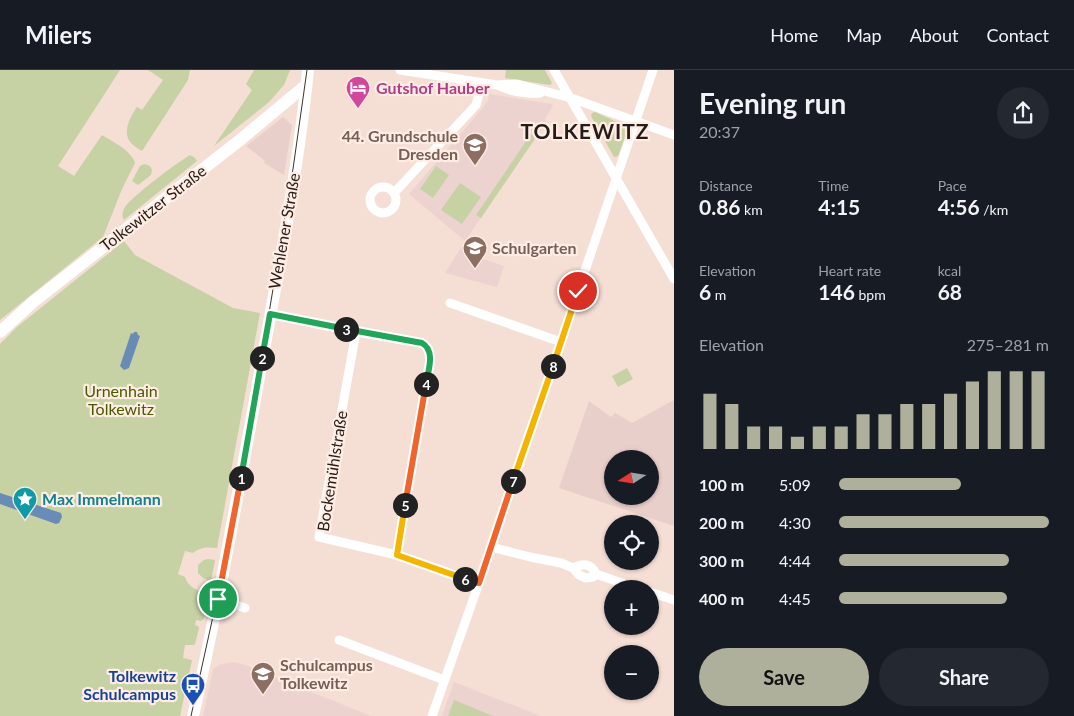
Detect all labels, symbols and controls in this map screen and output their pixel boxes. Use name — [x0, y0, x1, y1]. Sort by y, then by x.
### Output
text: Milers — [25, 20, 92, 49]
text: Home — [770, 24, 818, 46]
text: Map — [846, 24, 882, 46]
text: About — [910, 24, 959, 46]
text: Contact — [987, 24, 1049, 46]
hotel icon: Gutshof Hauber — [345, 75, 371, 109]
place label: Gutshof Hauber — [376, 78, 490, 97]
text: Evening run — [699, 86, 846, 120]
button: share — [997, 87, 1049, 139]
district label: TOLKEWITZ — [520, 118, 650, 143]
text: 20:37 — [699, 122, 740, 141]
place label: 44. Grundschule Dresden — [342, 126, 458, 163]
school or university icon: 44. Grundschule Dresden — [462, 132, 488, 166]
street label: Tolkewitzer Straße — [96, 160, 209, 255]
street label: Wehlener Straße — [264, 171, 303, 290]
text: Distance — [699, 177, 753, 194]
text: Time — [818, 177, 849, 194]
text: Pace — [938, 177, 967, 194]
text: 0.86 — [699, 194, 741, 219]
text: 4:15 — [818, 194, 860, 219]
text: 4:56 — [938, 194, 980, 219]
text: km — [741, 201, 763, 218]
text: /km — [980, 201, 1008, 218]
school or university icon: Schulgarten — [462, 235, 488, 269]
place label: Schulgarten — [492, 238, 576, 257]
text: Elevation — [699, 262, 756, 279]
text: Heart rate — [818, 262, 881, 279]
text: kcal — [938, 262, 961, 279]
pin — [557, 270, 599, 312]
icon: check — [564, 277, 592, 305]
text: 6 — [699, 279, 711, 304]
text: 146 — [818, 279, 855, 304]
text: 68 — [938, 279, 962, 304]
text: m — [711, 286, 726, 303]
text: bpm — [855, 286, 886, 303]
pin: 3 — [334, 316, 358, 342]
text: 3 — [342, 321, 351, 338]
text: Elevation — [699, 335, 764, 354]
text: 275–281 m — [967, 335, 1049, 354]
pin: 2 — [250, 346, 274, 370]
text: 2 — [258, 350, 267, 367]
pin: 8 — [540, 354, 566, 378]
text: 8 — [549, 358, 558, 375]
pin: 4 — [414, 372, 438, 396]
text: 4 — [422, 376, 431, 393]
park label: Urnenhain Tolkewitz — [84, 381, 158, 418]
street label: Bockemühlstraße — [313, 409, 350, 533]
north arrow — [604, 450, 659, 505]
map controls — [604, 450, 659, 700]
pin: 1 — [228, 466, 254, 490]
pin: 7 — [500, 468, 526, 494]
text: 1 — [237, 470, 246, 487]
text: 7 — [509, 473, 518, 490]
text: 100 m — [699, 475, 744, 494]
text: 5:09 — [779, 475, 811, 494]
place icon: Max Immelmann — [12, 486, 38, 520]
place label: Max Immelmann — [42, 489, 161, 508]
pin: 5 — [392, 492, 418, 518]
text: 5 — [401, 497, 410, 514]
text: 200 m — [699, 513, 744, 532]
text: 4:30 — [779, 513, 811, 532]
button: locate — [604, 515, 659, 570]
text: 300 m — [699, 551, 744, 570]
text: 4:44 — [779, 551, 811, 570]
pin: 6 — [452, 566, 478, 592]
text: 6 — [461, 571, 470, 588]
pin — [197, 578, 239, 620]
button: + — [604, 580, 659, 635]
icon: arrive — [204, 585, 232, 613]
text: 400 m — [699, 589, 744, 608]
text: 4:45 — [779, 589, 811, 608]
button: − — [604, 645, 659, 700]
button: Save — [699, 648, 869, 706]
button: Share — [879, 648, 1049, 706]
place label: Schulcampus Tolkewitz — [280, 655, 373, 692]
school or university icon: Schulcampus Tolkewitz — [250, 661, 276, 695]
place label: Tolkewitz Schulcampus — [83, 666, 176, 703]
bus stop icon: Tolkewitz Schulcampus — [180, 672, 206, 706]

